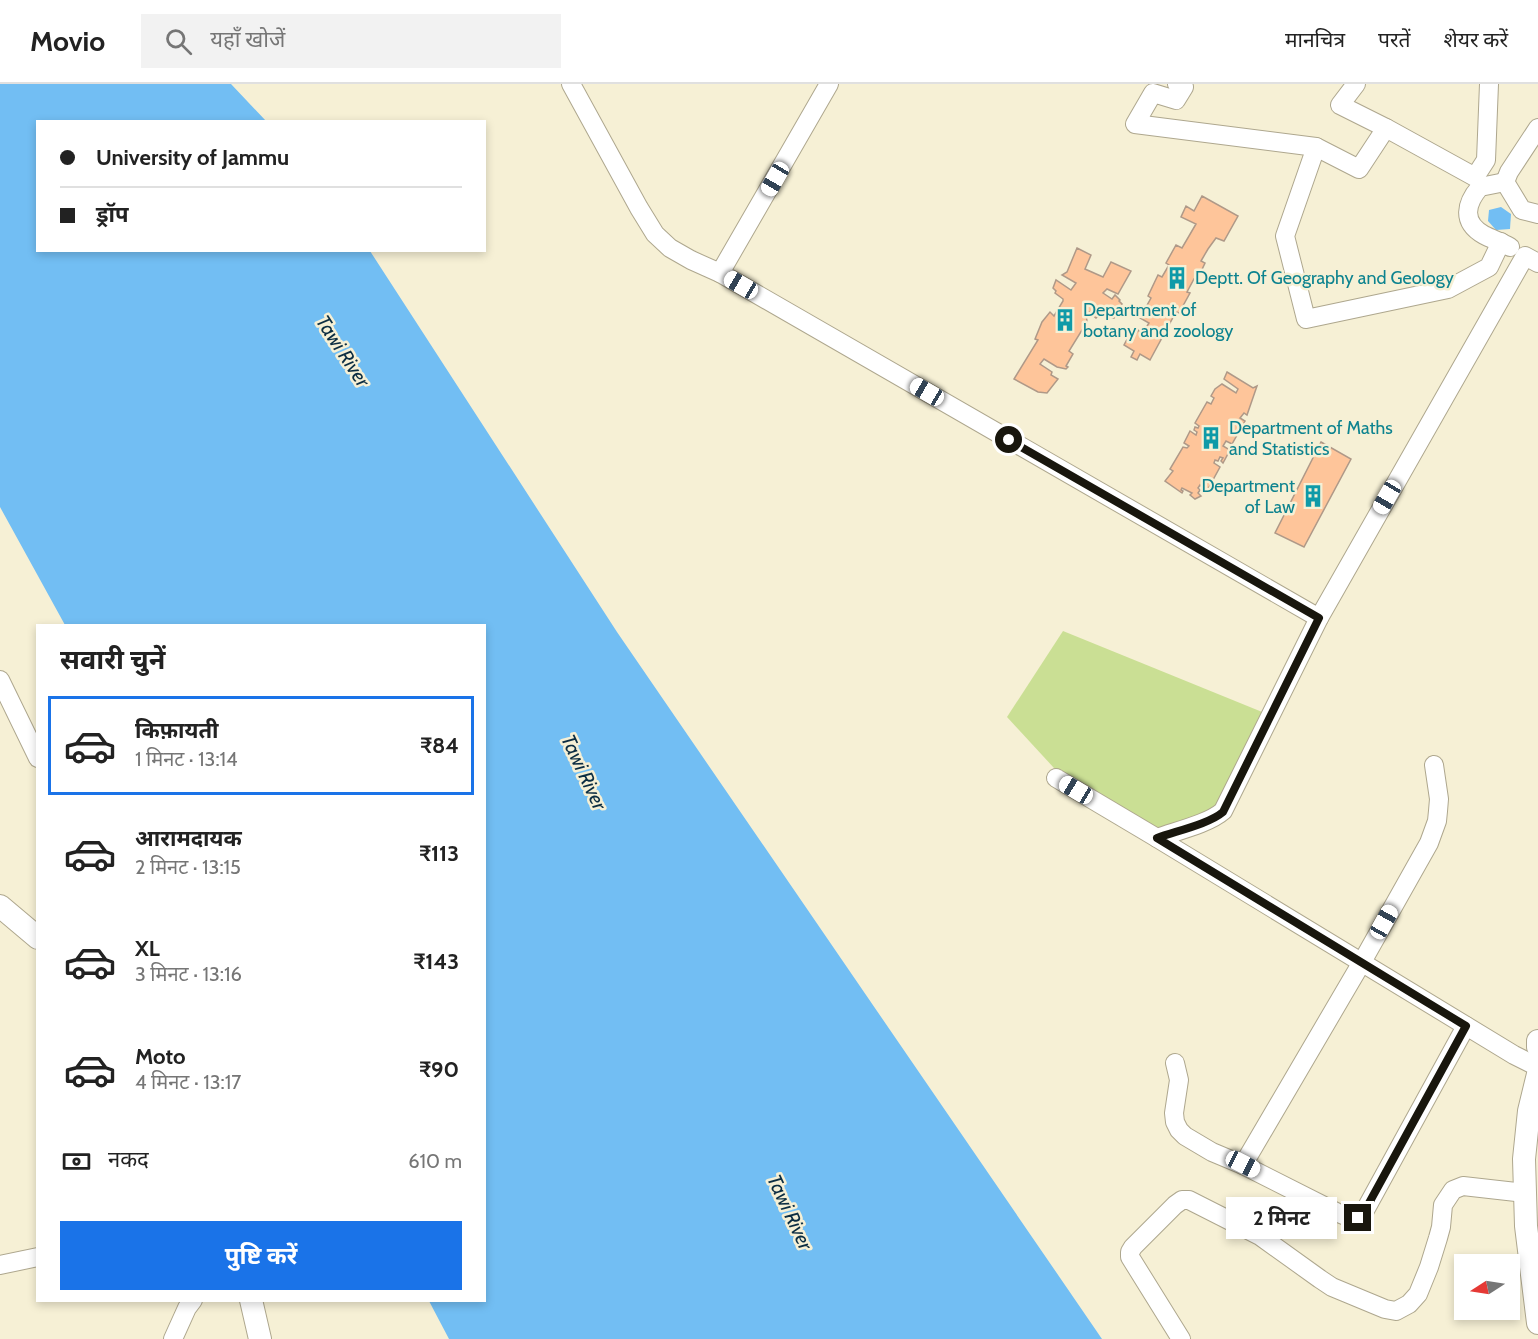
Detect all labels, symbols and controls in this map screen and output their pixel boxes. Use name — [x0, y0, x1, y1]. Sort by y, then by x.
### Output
search box — [141, 14, 561, 68]
text: Movio — [30, 24, 105, 58]
icon: search — [162, 25, 195, 58]
text: यहाँ खोजें — [210, 26, 285, 53]
text: मानचित्र — [1285, 27, 1345, 52]
text: परतें — [1378, 27, 1411, 52]
text: शेयर करें — [1444, 27, 1508, 52]
text: University of Jammu — [96, 144, 289, 171]
car — [758, 159, 792, 199]
text: ड्रॉप — [96, 201, 129, 228]
building icon: Deptt. Of Geography and Geology — [1164, 265, 1190, 291]
place label: Deptt. Of Geography and Geology — [1195, 267, 1454, 289]
car — [721, 268, 761, 302]
place label: Department of botany and zoology — [1083, 299, 1233, 342]
building icon: Department of botany and zoology — [1052, 307, 1078, 333]
water label: Tawi River — [311, 311, 375, 392]
car — [907, 375, 947, 409]
place label: Department of Maths and Statistics — [1229, 417, 1393, 460]
building icon: Department of Maths and Statistics — [1198, 425, 1224, 451]
route start — [995, 426, 1022, 453]
place label: Department of Law — [1201, 475, 1295, 518]
car — [1370, 477, 1404, 517]
building icon: Department of Law — [1300, 483, 1326, 509]
text: सवारी चुनें — [60, 643, 165, 676]
text: किफ़ायती — [135, 717, 219, 744]
icon: car — [63, 719, 117, 773]
water label: Tawi River — [556, 730, 612, 814]
text: ₹84 — [420, 732, 459, 759]
text: 1 मिनट · 13:14 — [135, 747, 238, 771]
car — [1056, 773, 1096, 807]
text: आरामदायक — [135, 825, 242, 852]
icon: car — [63, 827, 117, 881]
text: ₹113 — [419, 840, 459, 867]
text: 2 मिनट · 13:15 — [135, 855, 241, 879]
car — [1367, 902, 1401, 942]
icon: car — [63, 935, 117, 989]
text: XL — [135, 935, 160, 962]
text: ₹143 — [413, 948, 459, 975]
text: 3 मिनट · 13:16 — [135, 962, 242, 986]
icon: car — [63, 1043, 117, 1097]
text: Moto — [135, 1043, 186, 1070]
text: ₹90 — [419, 1056, 459, 1083]
text: 4 मिनट · 13:17 — [135, 1070, 241, 1094]
icon: cash — [60, 1145, 93, 1178]
text: नकद — [108, 1146, 149, 1173]
car — [1223, 1148, 1263, 1180]
text: 610 m — [408, 1149, 462, 1173]
water label: Tawi River — [762, 1170, 818, 1254]
callout: 2 मिनट — [1226, 1197, 1337, 1239]
route end — [1344, 1204, 1371, 1231]
text: 2 मिनट — [1253, 1206, 1310, 1230]
button: पुष्टि करें — [60, 1221, 462, 1290]
north arrow — [1454, 1254, 1520, 1320]
map controls — [1454, 1254, 1520, 1320]

